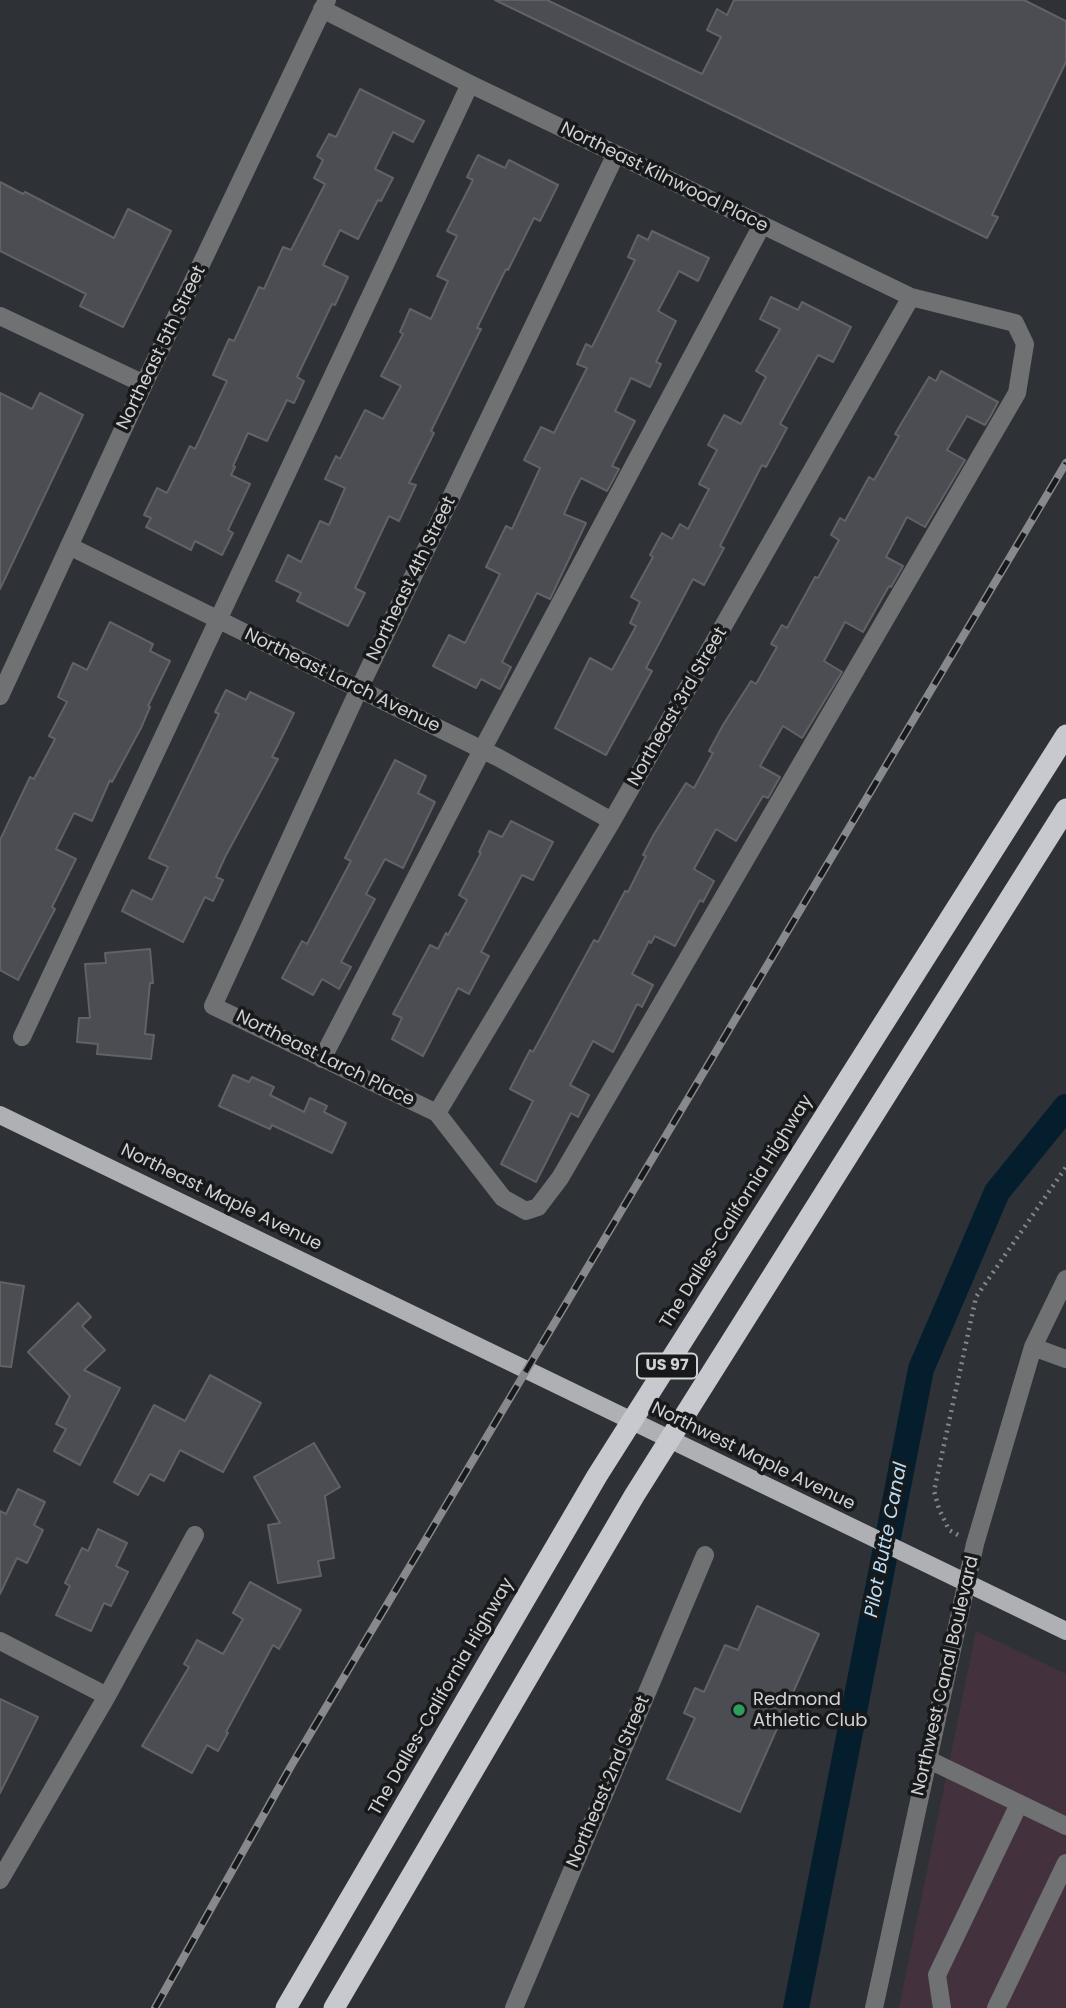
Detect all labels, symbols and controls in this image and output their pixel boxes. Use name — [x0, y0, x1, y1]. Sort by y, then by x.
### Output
street label: Northeast Kilnwood Place — [557, 118, 771, 238]
street label: Northeast 5th Street — [113, 262, 211, 434]
street label: Northeast 4th Street — [363, 493, 461, 665]
street label: Northeast Larch Avenue — [241, 624, 443, 738]
street label: Northeast 3rd Street — [624, 624, 732, 790]
street label: Northeast Larch Place — [232, 1006, 418, 1112]
street label: The Dalles-California Highway — [656, 1091, 818, 1333]
street label: Northeast Maple Avenue — [117, 1140, 325, 1256]
road number: US 97 — [637, 1354, 697, 1378]
street label: Northwest Maple Avenue — [648, 1398, 858, 1516]
water label: Pilot Butte Canal — [861, 1461, 913, 1619]
street label: Northwest Canal Boulevard — [908, 1554, 984, 1798]
street label: The Dalles-California Highway — [365, 1574, 519, 1820]
place label: Redmond Athletic Club — [753, 1689, 868, 1732]
street label: Northeast 2nd Street — [563, 1693, 655, 1871]
marker: Redmond Athletic Club — [731, 1702, 747, 1718]

